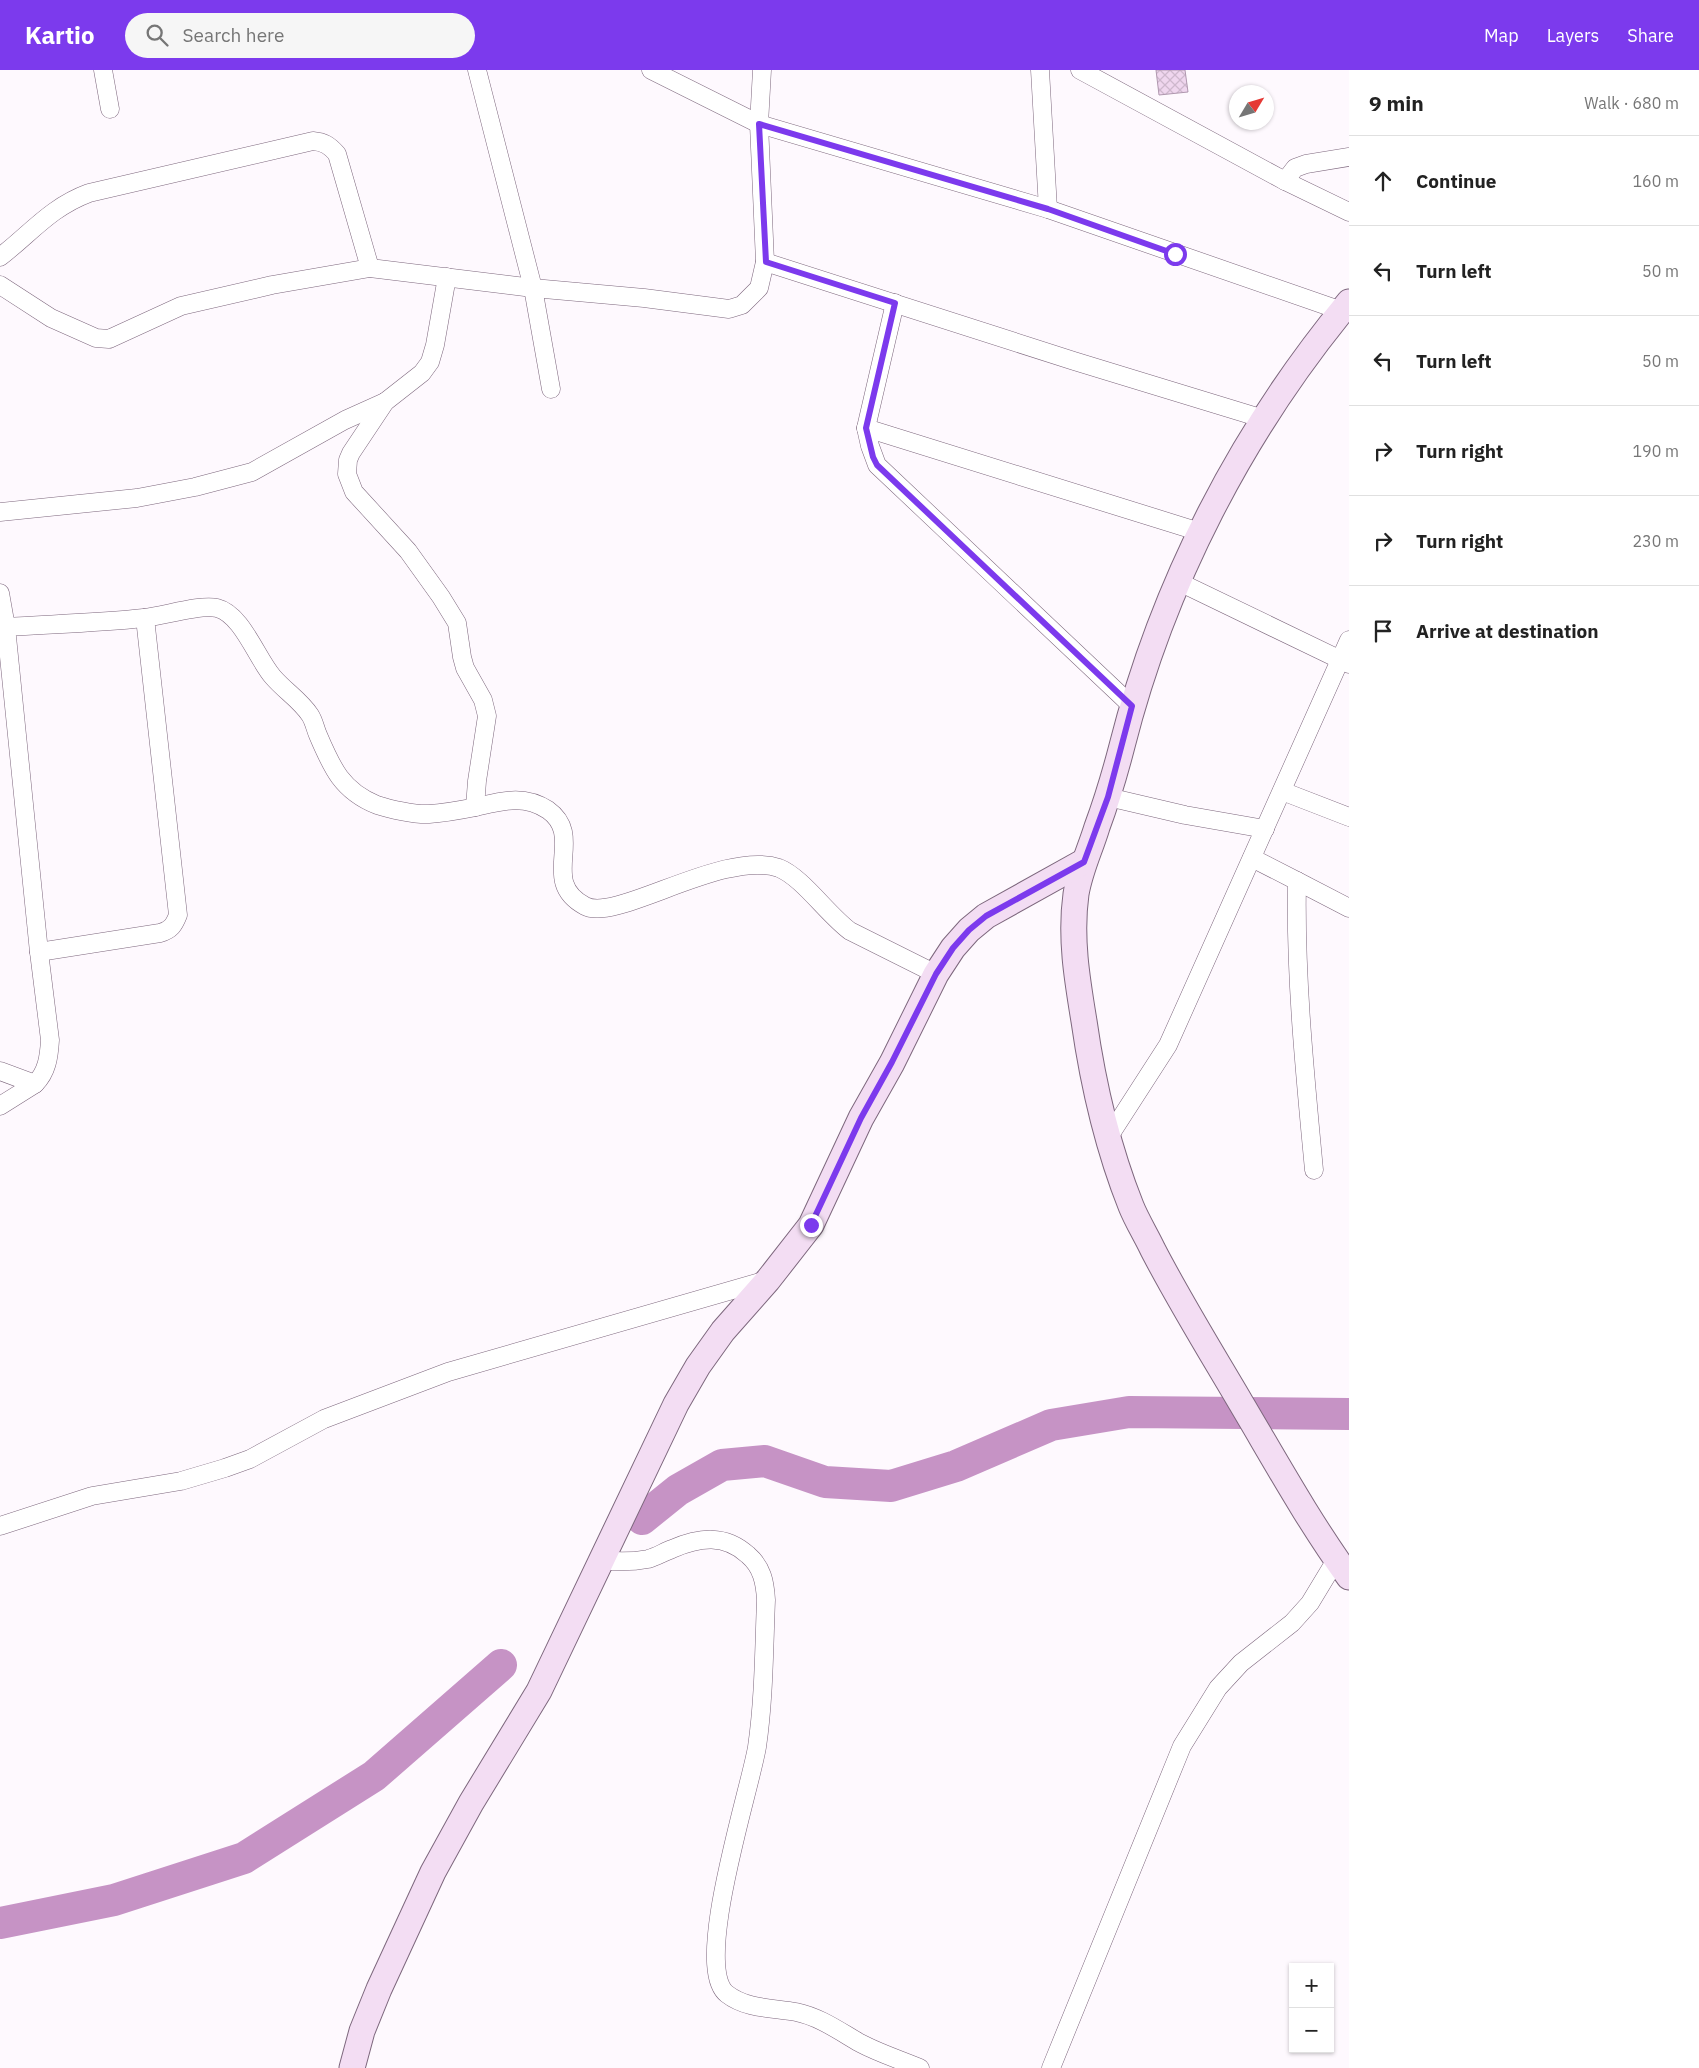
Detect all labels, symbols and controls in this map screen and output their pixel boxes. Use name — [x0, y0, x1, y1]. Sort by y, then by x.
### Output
search box — [125, 13, 475, 58]
text: Kartio — [25, 19, 95, 51]
icon: search — [143, 21, 171, 49]
text: Search here — [183, 23, 284, 47]
text: Map — [1484, 24, 1519, 47]
text: Layers — [1547, 24, 1599, 47]
text: Share — [1627, 24, 1674, 47]
north arrow — [1229, 85, 1274, 130]
text: 9 min — [1369, 89, 1424, 117]
text: Walk · 680 m — [1584, 93, 1679, 113]
icon: ahead — [1369, 167, 1397, 195]
text: Continue — [1416, 169, 1496, 193]
text: 160 m — [1632, 171, 1679, 191]
route start — [1164, 243, 1187, 266]
icon: left — [1369, 257, 1397, 285]
text: Turn left — [1416, 259, 1492, 283]
text: 50 m — [1642, 261, 1679, 281]
icon: left — [1369, 347, 1397, 375]
text: Turn left — [1416, 349, 1492, 373]
text: 50 m — [1642, 351, 1679, 371]
icon: right — [1369, 437, 1397, 465]
text: Turn right — [1416, 439, 1503, 463]
text: 190 m — [1632, 441, 1679, 461]
icon: right — [1369, 527, 1397, 555]
text: Turn right — [1416, 529, 1503, 553]
text: 230 m — [1632, 531, 1679, 551]
icon: arrive — [1369, 617, 1397, 645]
text: Arrive at destination — [1416, 619, 1599, 643]
route end — [800, 1214, 823, 1237]
map controls — [1289, 1963, 1334, 2053]
button: + — [1289, 1963, 1334, 2008]
button: − — [1289, 2008, 1334, 2053]

